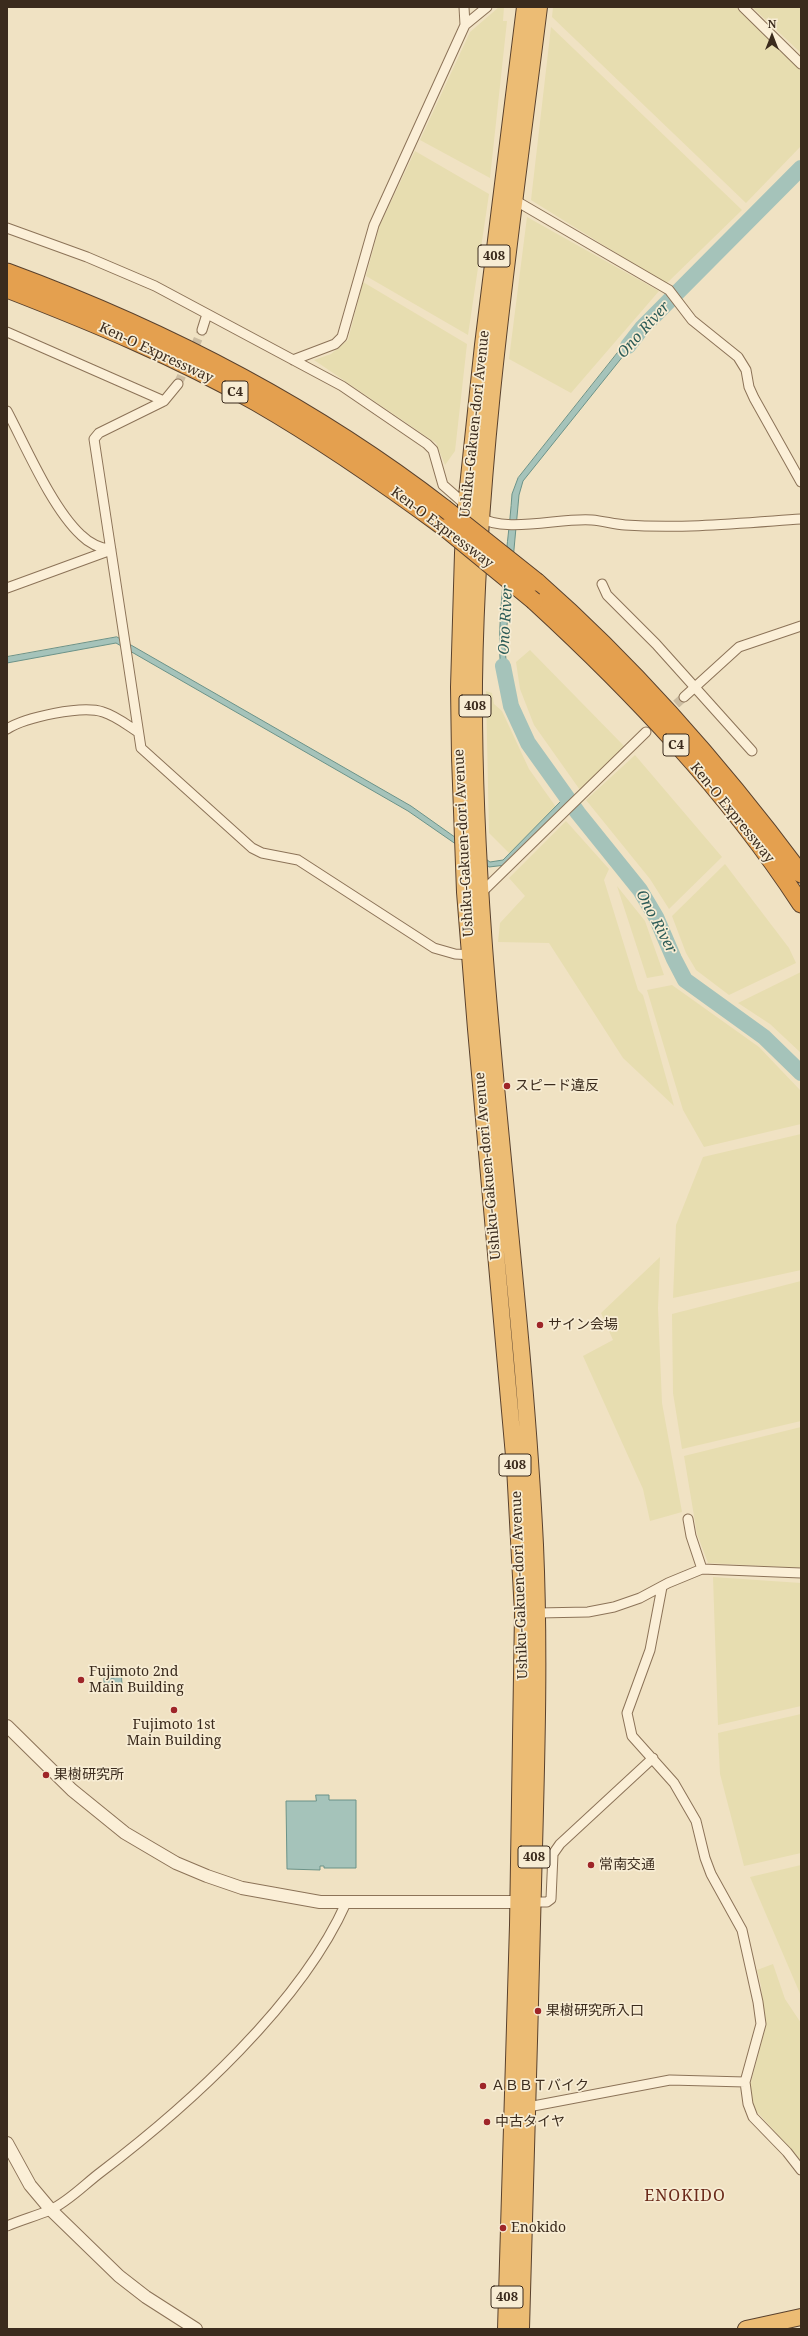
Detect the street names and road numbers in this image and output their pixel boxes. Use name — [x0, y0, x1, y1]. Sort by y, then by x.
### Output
road number: 408 — [478, 245, 510, 267]
street label: Ken-O Expressway — [96, 319, 216, 387]
street label: Ushiku-Gakuen-dori Avenue — [457, 329, 493, 519]
road number: C4 — [222, 381, 248, 403]
street label: Ken-O Expressway — [387, 484, 497, 572]
road number: 408 — [459, 695, 491, 717]
road number: C4 — [663, 734, 689, 756]
street label: Ushiku-Gakuen-dori Avenue — [451, 748, 477, 938]
street label: Ken-O Expressway — [686, 759, 778, 867]
street label: Ushiku-Gakuen-dori Avenue — [471, 1071, 505, 1261]
road number: 408 — [499, 1454, 531, 1476]
street label: Ushiku-Gakuen-dori Avenue — [508, 1491, 532, 1679]
road number: 408 — [518, 1846, 550, 1868]
road number: 408 — [491, 2286, 523, 2308]

